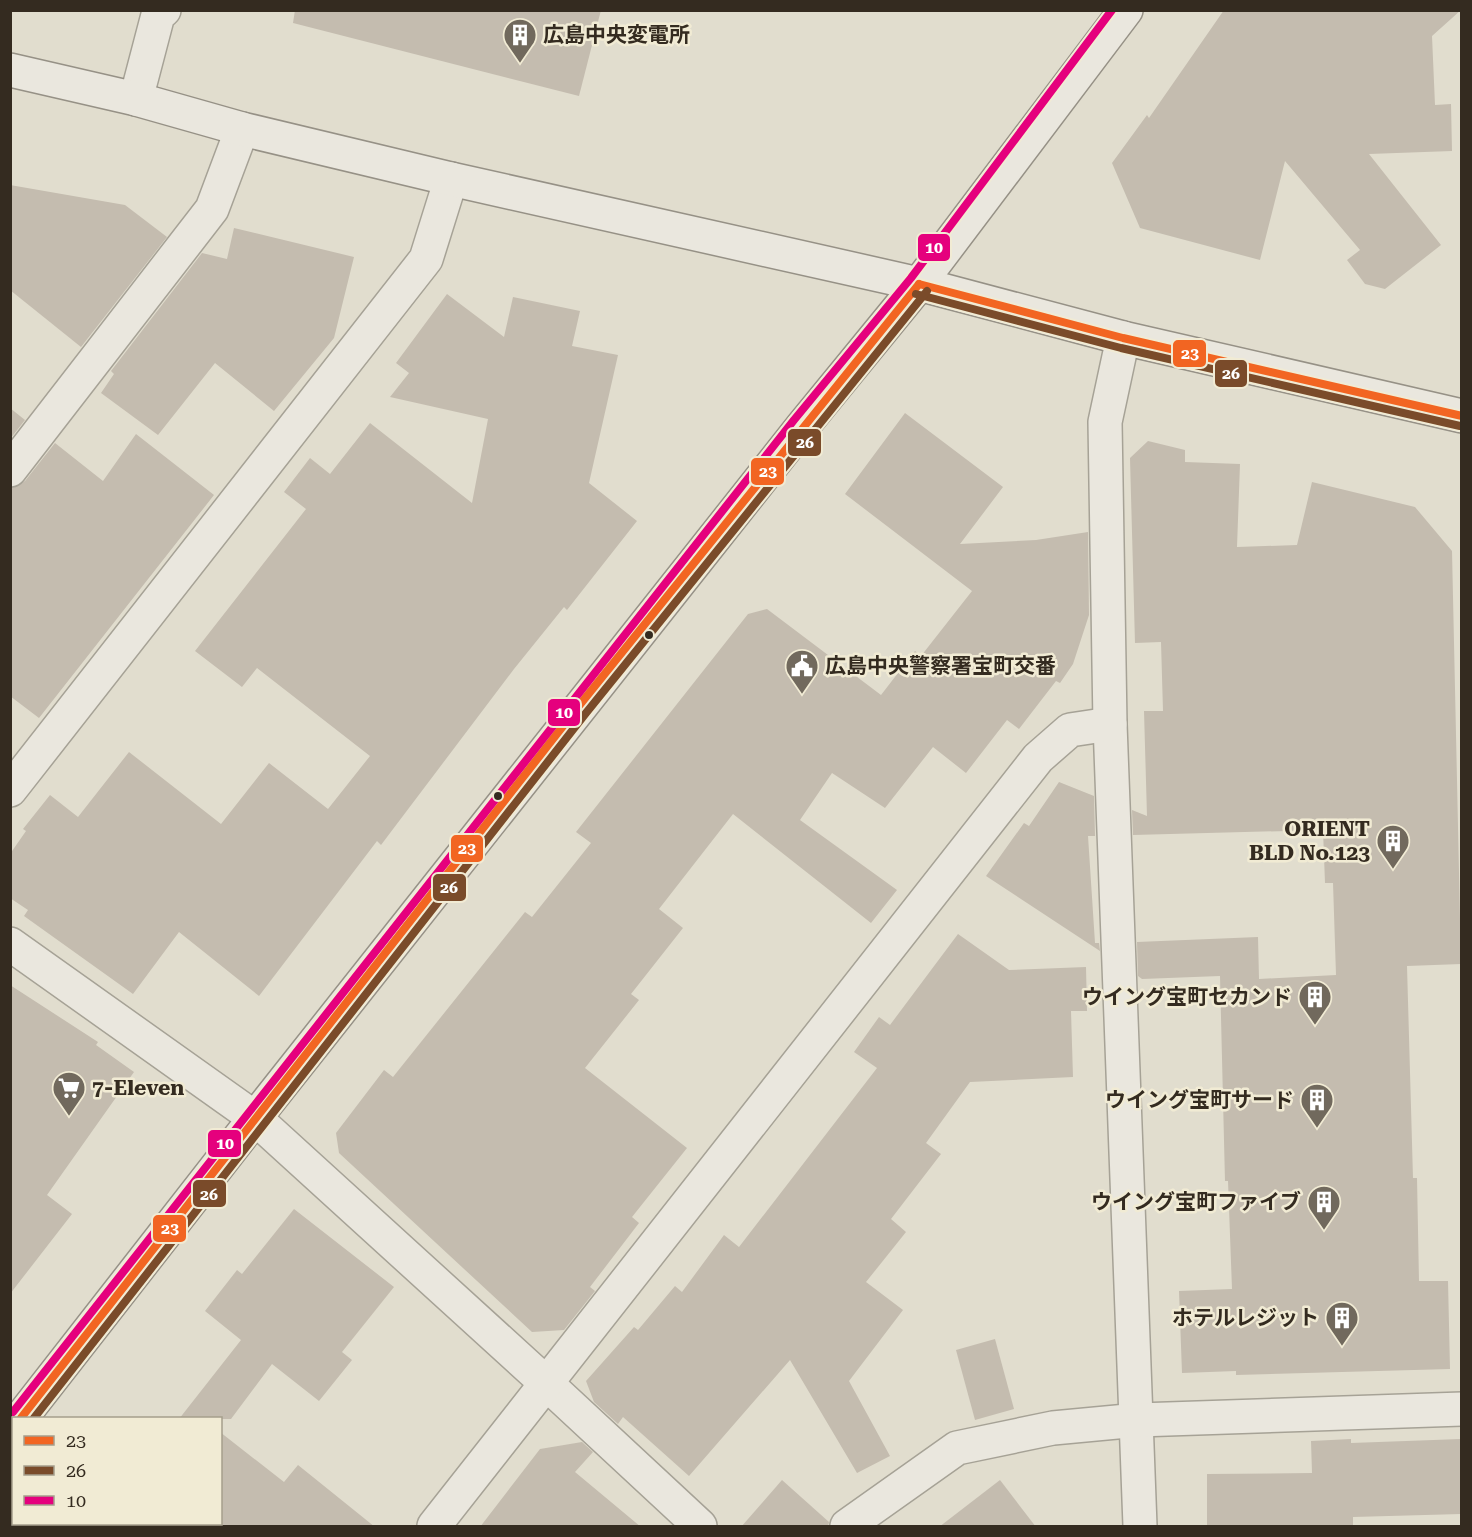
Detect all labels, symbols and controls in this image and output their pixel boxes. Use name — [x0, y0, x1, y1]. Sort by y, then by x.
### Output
building icon: 広島中央変電所 — [502, 17, 538, 64]
place label: 広島中央変電所 — [543, 23, 690, 47]
line badge: 10 — [917, 233, 951, 262]
text: 10 — [925, 238, 943, 257]
line badge: 23 — [1172, 339, 1207, 368]
text: 23 — [1181, 344, 1199, 363]
line badge: 26 — [1214, 359, 1248, 388]
text: 26 — [1222, 364, 1240, 383]
line badge: 26 — [787, 428, 822, 457]
text: 26 — [796, 433, 814, 452]
line badge: 23 — [750, 457, 785, 486]
text: 23 — [759, 462, 777, 481]
unlabelled marker — [643, 629, 655, 641]
public building icon: 広島中央警察署宝町交番 — [784, 648, 820, 695]
place label: 広島中央警察署宝町交番 — [825, 654, 1056, 678]
line badge: 10 — [547, 698, 581, 727]
text: 10 — [555, 703, 573, 722]
unlabelled marker — [492, 790, 504, 802]
place label: ORIENT BLD No.123 — [1249, 817, 1370, 865]
building icon: ORIENT BLD No.123 — [1375, 823, 1411, 870]
line badge: 23 — [450, 834, 484, 863]
text: 23 — [458, 839, 476, 858]
line badge: 26 — [432, 873, 467, 902]
text: 26 — [440, 878, 458, 897]
building icon: ウイング宝町セカンド — [1297, 979, 1333, 1026]
place label: ウイング宝町セカンド — [1082, 985, 1292, 1009]
supermarket icon: 7-Eleven — [51, 1070, 87, 1117]
place label: 7-Eleven — [92, 1076, 184, 1100]
building icon: ウイング宝町サード — [1299, 1082, 1335, 1129]
place label: ウイング宝町サード — [1105, 1088, 1294, 1112]
line badge: 10 — [207, 1129, 242, 1158]
text: 10 — [216, 1134, 234, 1153]
line badge: 26 — [192, 1179, 227, 1208]
building icon: ウイング宝町ファイブ — [1306, 1184, 1342, 1231]
text: 26 — [200, 1185, 218, 1204]
place label: ウイング宝町ファイブ — [1091, 1190, 1301, 1214]
line badge: 23 — [152, 1214, 187, 1243]
text: 23 — [161, 1219, 179, 1238]
building icon: ホテルレジット — [1324, 1300, 1360, 1347]
place label: ホテルレジット — [1172, 1306, 1319, 1330]
legend — [12, 1417, 222, 1525]
text: 23 — [66, 1430, 86, 1451]
text: 26 — [66, 1460, 86, 1481]
text: 10 — [66, 1490, 86, 1511]

